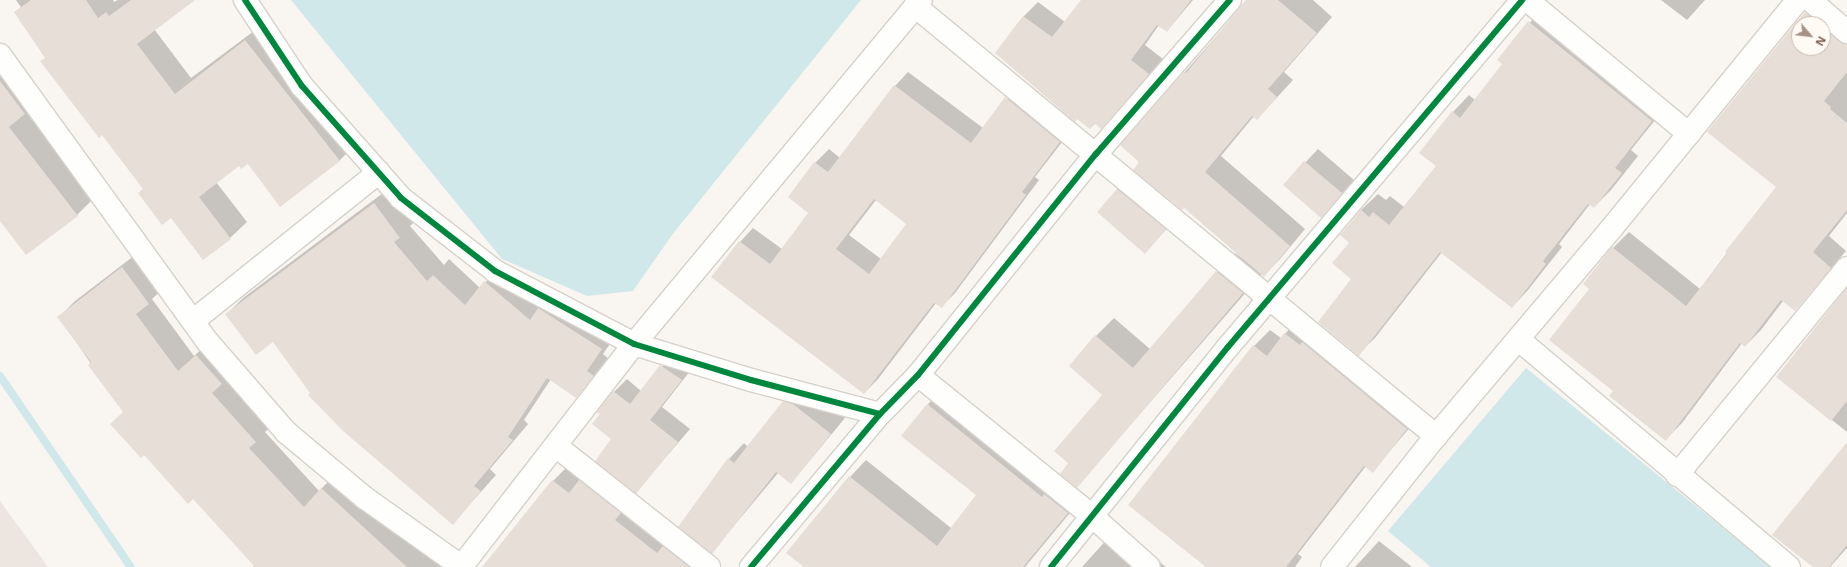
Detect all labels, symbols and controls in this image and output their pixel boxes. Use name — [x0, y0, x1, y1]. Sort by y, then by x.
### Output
north arrow — [1791, 16, 1831, 56]
text: N — [1812, 34, 1830, 49]

